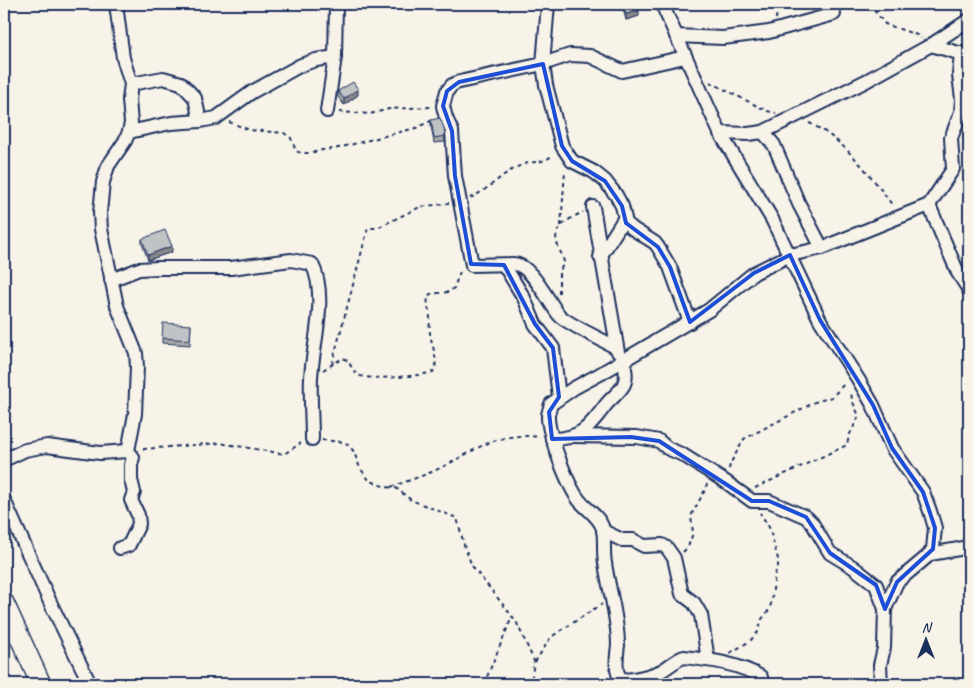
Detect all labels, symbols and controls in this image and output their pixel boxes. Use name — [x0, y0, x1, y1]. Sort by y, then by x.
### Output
north arrow — [900, 616, 950, 666]
text: N — [922, 619, 933, 636]

